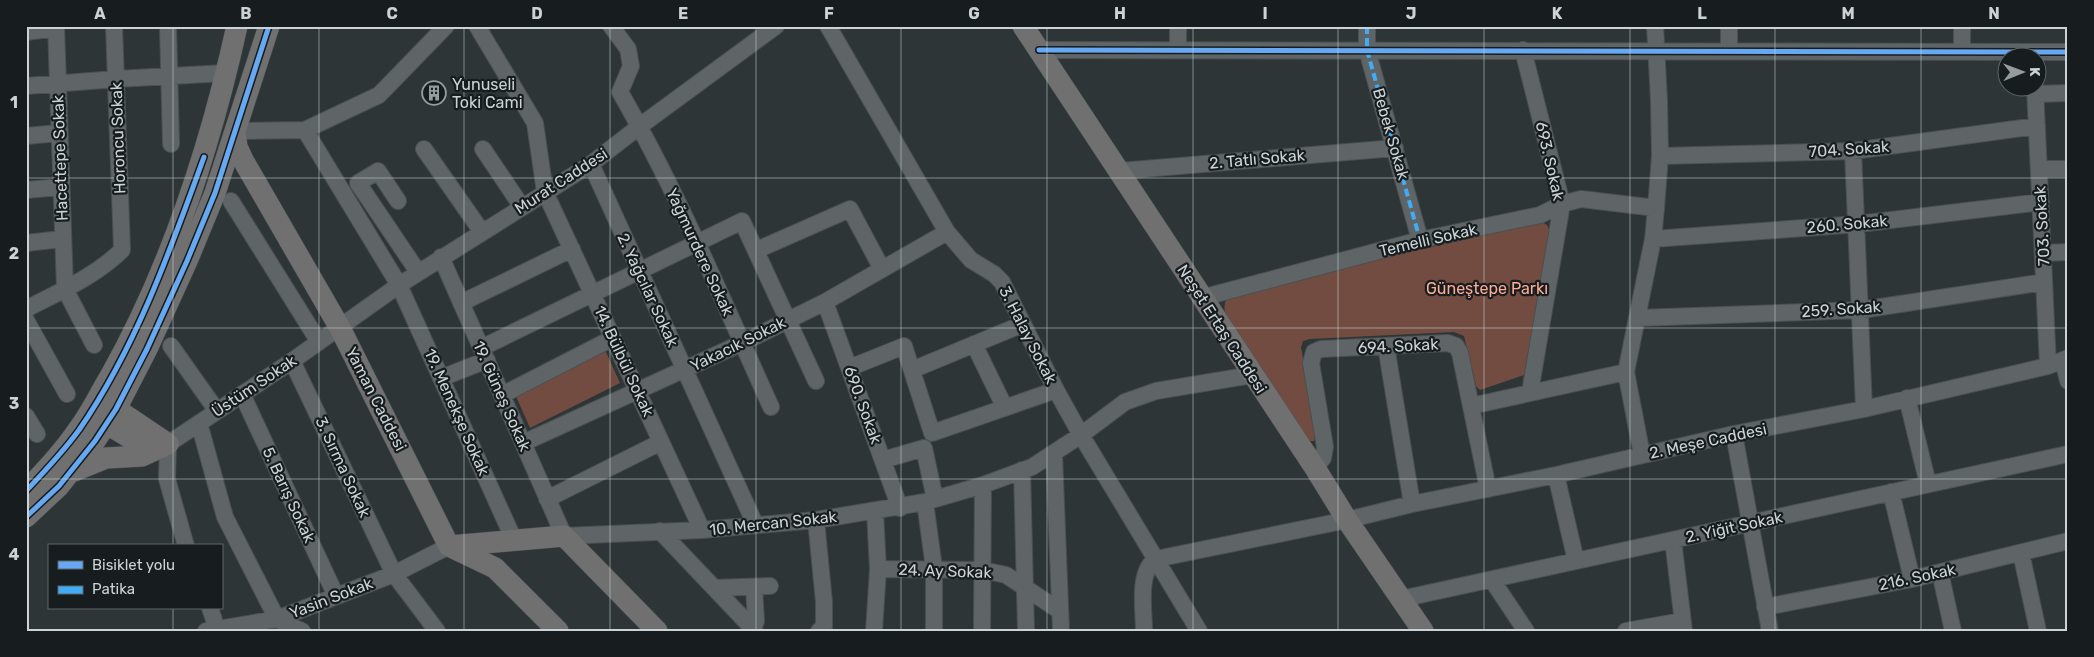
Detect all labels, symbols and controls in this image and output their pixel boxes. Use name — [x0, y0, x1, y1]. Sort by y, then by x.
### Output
text: A — [94, 4, 106, 23]
text: B — [240, 4, 252, 23]
text: C — [386, 4, 398, 23]
text: D — [531, 4, 543, 23]
text: E — [678, 4, 688, 23]
text: F — [824, 4, 834, 23]
text: G — [968, 4, 980, 23]
text: H — [1114, 4, 1126, 23]
text: I — [1262, 4, 1268, 23]
text: J — [1406, 4, 1416, 23]
text: K — [1552, 4, 1563, 23]
text: L — [1697, 4, 1707, 23]
text: M — [1841, 4, 1855, 23]
text: N — [1988, 4, 2000, 23]
north arrow — [1996, 48, 2046, 98]
text: K — [2026, 67, 2043, 77]
place label: Yunuseli Toki Cami — [452, 75, 523, 112]
building icon: Yunuseli Toki Cami — [421, 80, 447, 106]
street label: Horoncu Sokak — [107, 81, 129, 194]
street label: Bebek Sokak — [1369, 86, 1413, 183]
text: 1 — [10, 93, 18, 112]
street label: Hacettepe Sokak — [48, 94, 72, 221]
street label: 693. Sokak — [1532, 120, 1569, 203]
street label: 704. Sokak — [1808, 137, 1890, 161]
street label: Murat Caddesi — [511, 144, 611, 218]
street label: 2. Tatlı Sokak — [1208, 145, 1306, 173]
street label: Yağmurdere Sokak — [662, 185, 738, 319]
street label: 703. Sokak — [2030, 185, 2054, 267]
street label: 260. Sokak — [1806, 211, 1889, 237]
street label: Temelli Sokak — [1377, 219, 1479, 260]
street label: 2. Yağcılar Sokak — [613, 230, 683, 351]
text: 2 — [9, 244, 19, 263]
street label: Neşet Ertaş Caddesi — [1173, 261, 1271, 397]
park label: Güneştepe Parkı — [1426, 279, 1548, 298]
street label: 3. Halay Sokak — [995, 283, 1061, 388]
street label: 259. Sokak — [1801, 297, 1882, 321]
street label: 14. Bülbül Sokak — [590, 303, 658, 420]
street label: Yakacık Sokak — [687, 312, 789, 375]
street label: 694. Sokak — [1357, 334, 1440, 358]
street label: 19. Güneş Sokak — [469, 338, 535, 455]
street label: Yaman Caddesi — [342, 344, 410, 454]
street label: 19. Menekşe Sokak — [420, 346, 494, 479]
street label: Üstüm Sokak — [208, 350, 300, 421]
street label: 690. Sokak — [840, 364, 886, 447]
text: 3 — [9, 394, 19, 413]
street label: 3. Sırma Sokak — [311, 414, 375, 521]
street label: 2. Meşe Caddesi — [1648, 419, 1768, 463]
street label: 5. Barış Sokak — [259, 444, 320, 546]
street label: 10. Mercan Sokak — [708, 507, 838, 539]
street label: 2. Yiğit Sokak — [1684, 507, 1785, 547]
legend — [48, 544, 222, 610]
text: 4 — [9, 545, 20, 564]
text: Bisiklet yolu — [92, 556, 175, 574]
street label: 216. Sokak — [1877, 559, 1958, 594]
street label: 24. Ay Sokak — [898, 560, 993, 582]
street label: Yasin Sokak — [287, 573, 376, 623]
text: Patika — [92, 580, 135, 598]

